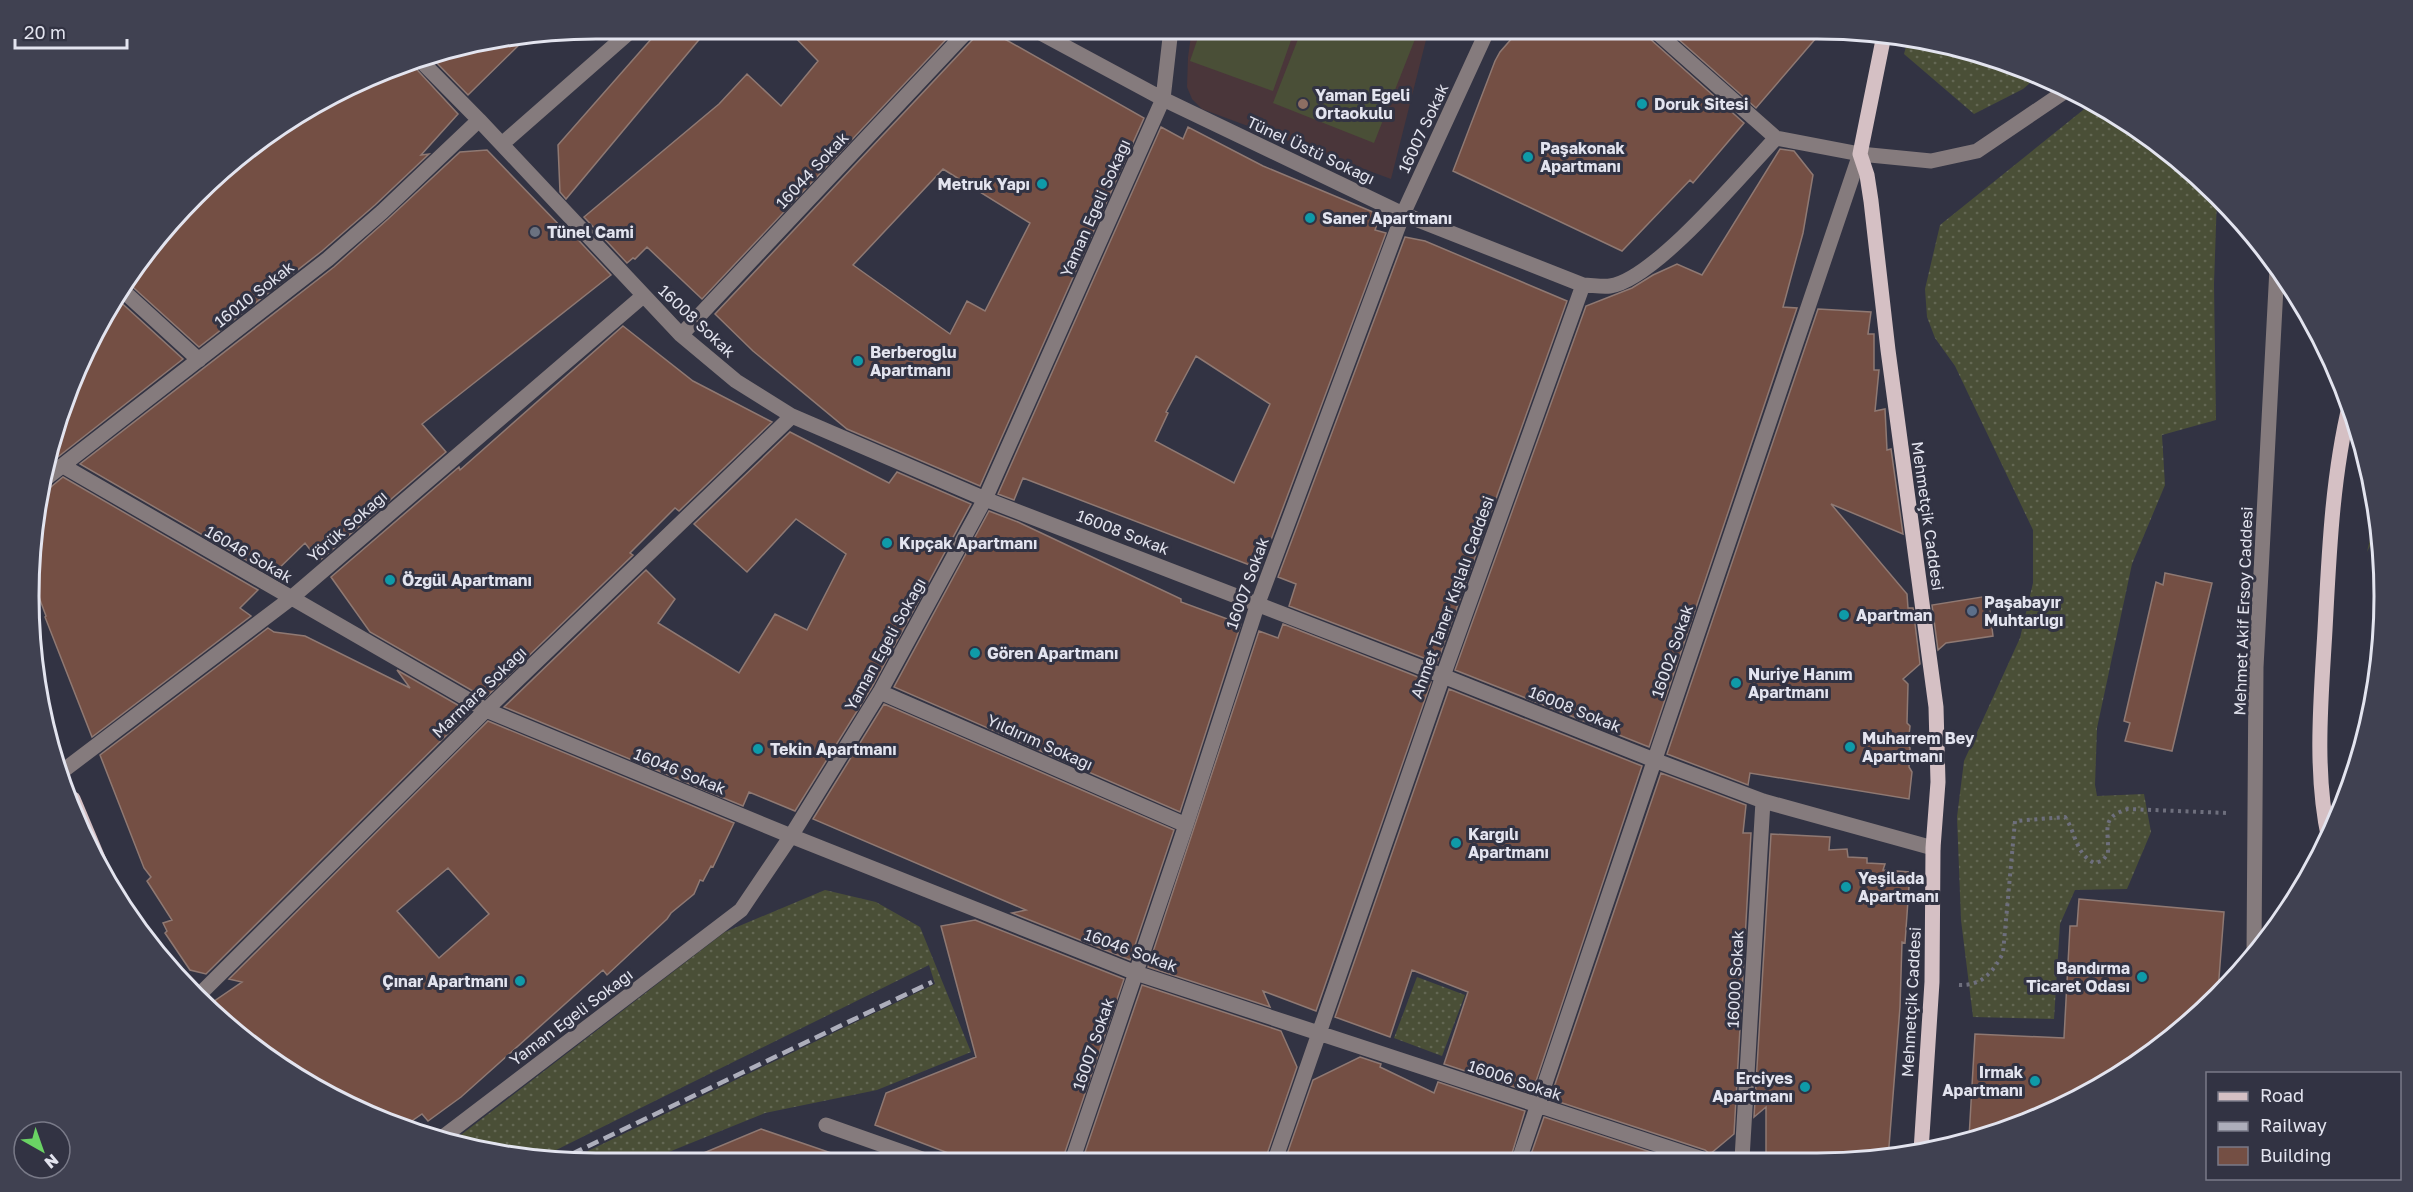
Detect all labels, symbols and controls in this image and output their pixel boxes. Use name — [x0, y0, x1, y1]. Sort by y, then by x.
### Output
scale bar — [15, 12, 128, 50]
text: 20 m — [24, 21, 66, 43]
street label: 16007 Sokak — [1394, 80, 1452, 176]
place label: Yaman Egeli Ortaokulu — [1315, 85, 1410, 123]
place label: Doruk Sitesi — [1654, 94, 1748, 114]
marker: Yaman Egeli Ortaokulu — [1296, 97, 1310, 111]
marker: Doruk Sitesi — [1635, 97, 1649, 111]
street label: Tünel Üstü Sokağı — [1244, 112, 1378, 188]
street label: 16044 Sokak — [771, 127, 853, 213]
street label: Yaman Egeli Sokağı — [1056, 136, 1134, 280]
place label: Paşakonak Apartmanı — [1540, 138, 1626, 176]
marker: Paşakonak Apartmanı — [1521, 150, 1535, 164]
place label: Metruk Yapı — [938, 174, 1030, 194]
marker: Metruk Yapı — [1035, 177, 1049, 191]
place label: Saner Apartmanı — [1322, 208, 1452, 228]
marker: Saner Apartmanı — [1303, 211, 1317, 225]
place label: Tünel Cami — [547, 222, 634, 242]
marker: Tünel Cami — [528, 225, 542, 239]
street label: 16010 Sokak — [210, 257, 298, 331]
street label: 16008 Sokak — [654, 280, 740, 362]
place label: Berberoğlu Apartmanı — [870, 342, 957, 380]
marker: Berberoğlu Apartmanı — [851, 354, 865, 368]
street label: Mehmetçik Caddesi — [1908, 440, 1948, 592]
street label: Yörük Sokağı — [303, 486, 391, 566]
street label: Ahmet Taner Kışlalı Caddesi — [1406, 493, 1498, 701]
street label: 16008 Sokak — [1074, 505, 1172, 559]
street label: Mehmet Akif Ersoy Caddesi — [2229, 506, 2257, 716]
street label: 16046 Sokak — [202, 521, 296, 587]
place label: Kıpçak Apartmanı — [899, 533, 1037, 553]
street label: 16007 Sokak — [1221, 534, 1273, 632]
marker: Kıpçak Apartmanı — [880, 536, 894, 550]
place label: Özgül Apartmanı — [402, 570, 532, 590]
marker: Özgül Apartmanı — [383, 573, 397, 587]
street label: Yaman Egeli Sokağı — [840, 574, 930, 714]
place label: Paşabayır Muhtarlığı — [1984, 592, 2063, 630]
street label: 16002 Sokak — [1647, 602, 1697, 700]
marker: Paşabayır Muhtarlığı — [1965, 604, 1979, 618]
place label: Apartman — [1856, 605, 1932, 625]
marker: Apartman — [1837, 608, 1851, 622]
street label: Marmara Sokağı — [428, 642, 530, 742]
place label: Gören Apartmanı — [987, 643, 1118, 663]
marker: Gören Apartmanı — [968, 646, 982, 660]
place label: Nuriye Hanım Apartmanı — [1748, 664, 1853, 702]
marker: Nuriye Hanım Apartmanı — [1729, 676, 1743, 690]
street label: 16008 Sokak — [1526, 681, 1624, 737]
street label: Yıldırım Sokağı — [984, 710, 1096, 774]
place label: Muharrem Bey Apartmanı — [1862, 728, 1975, 766]
place label: Tekin Apartmanı — [770, 739, 897, 759]
marker: Muharrem Bey Apartmanı — [1843, 740, 1857, 754]
marker: Tekin Apartmanı — [751, 742, 765, 756]
street label: 16046 Sokak — [631, 743, 729, 799]
place label: Kargılı Apartmanı — [1468, 824, 1549, 862]
marker: Kargılı Apartmanı — [1449, 836, 1463, 850]
place label: Yeşilada Apartmanı — [1858, 868, 1939, 906]
marker: Yeşilada Apartmanı — [1839, 880, 1853, 894]
street label: 16046 Sokak — [1082, 924, 1180, 976]
street label: Mehmetçik Caddesi — [1897, 926, 1925, 1078]
street label: 16000 Sokak — [1722, 930, 1748, 1028]
place label: Bandırma Ticaret Odası — [2026, 958, 2130, 996]
street label: Yaman Egeli Sokağı — [505, 964, 637, 1070]
marker: Bandırma Ticaret Odası — [2135, 970, 2149, 984]
place label: Çınar Apartmanı — [382, 971, 508, 991]
marker: Çınar Apartmanı — [513, 974, 527, 988]
street label: 16007 Sokak — [1068, 995, 1118, 1093]
street label: 16006 Sokak — [1465, 1055, 1565, 1105]
place label: Irmak Apartmanı — [1942, 1062, 2024, 1100]
place label: Erciyes Apartmanı — [1712, 1068, 1793, 1106]
legend — [2206, 1072, 2401, 1180]
marker: Irmak Apartmanı — [2028, 1074, 2042, 1088]
marker: Erciyes Apartmanı — [1798, 1080, 1812, 1094]
text: Road — [2260, 1084, 2304, 1106]
text: Railway — [2260, 1114, 2327, 1136]
north arrow — [12, 1120, 72, 1180]
text: Building — [2260, 1144, 2331, 1166]
text: N — [41, 1150, 63, 1173]

